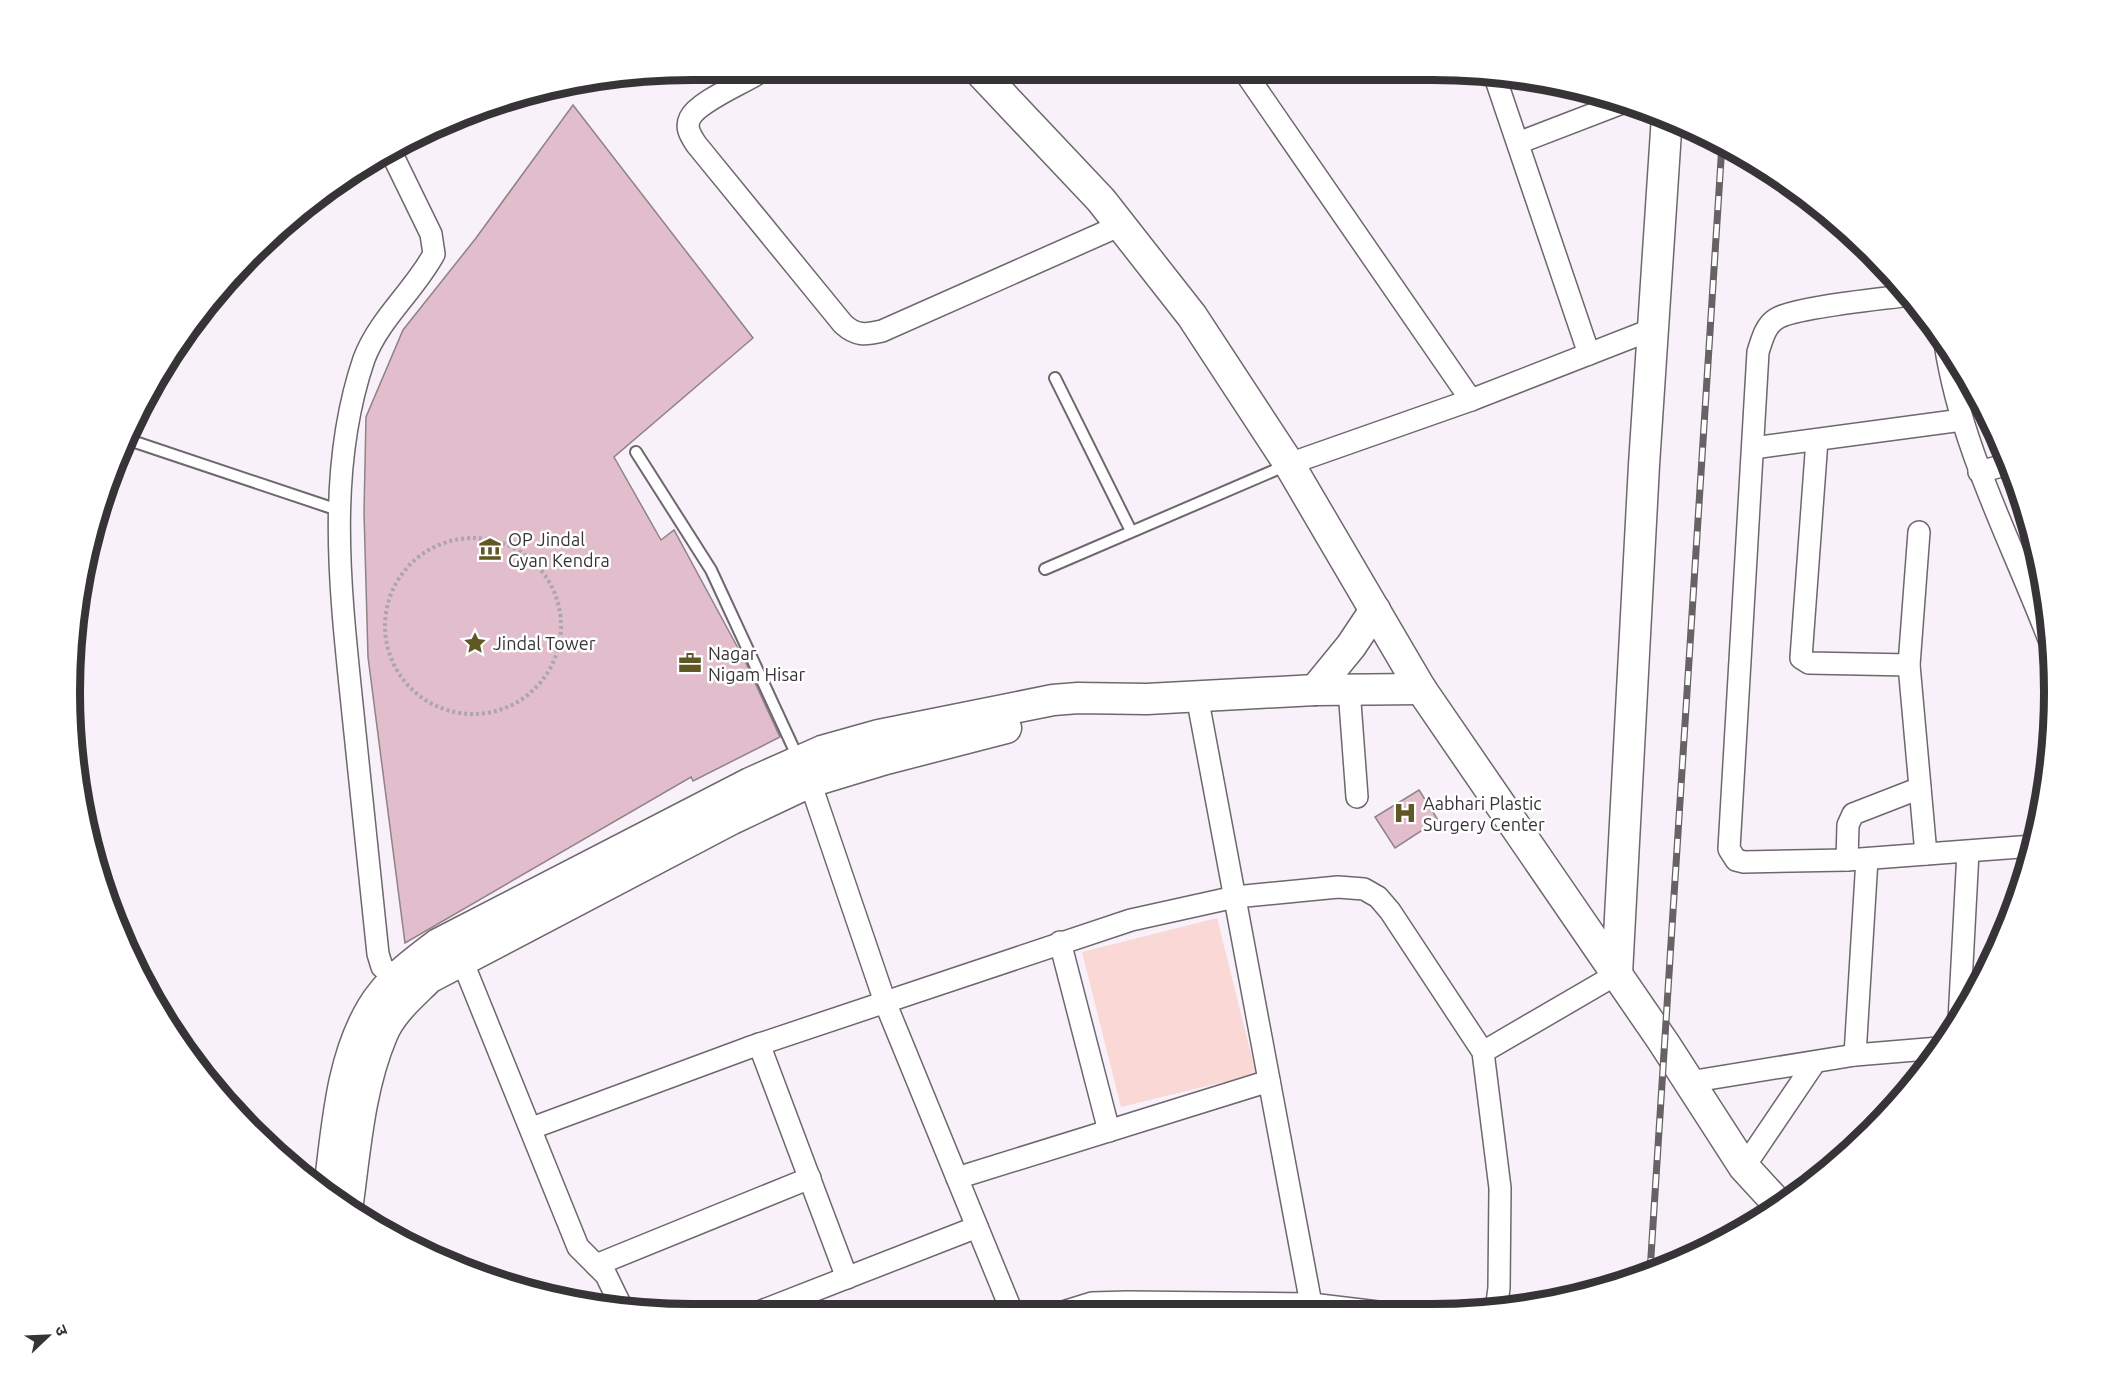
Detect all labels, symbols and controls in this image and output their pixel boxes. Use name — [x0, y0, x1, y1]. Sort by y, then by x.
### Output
place label: OP Jindal Gyan Kendra — [508, 529, 610, 570]
museum icon: OP Jindal Gyan Kendra — [477, 536, 503, 562]
place icon: Jindal Tower — [462, 630, 488, 656]
place label: Jindal Tower — [493, 633, 596, 653]
place label: Nagar Nigam Hisar — [708, 643, 805, 684]
office icon: Nagar Nigam Hisar — [677, 650, 703, 676]
place label: Aabhari Plastic Surgery Center — [1423, 793, 1545, 834]
hospital icon: Aabhari Plastic Surgery Center — [1392, 800, 1418, 826]
north arrow — [18, 1306, 78, 1366]
text: उ — [52, 1322, 72, 1339]

